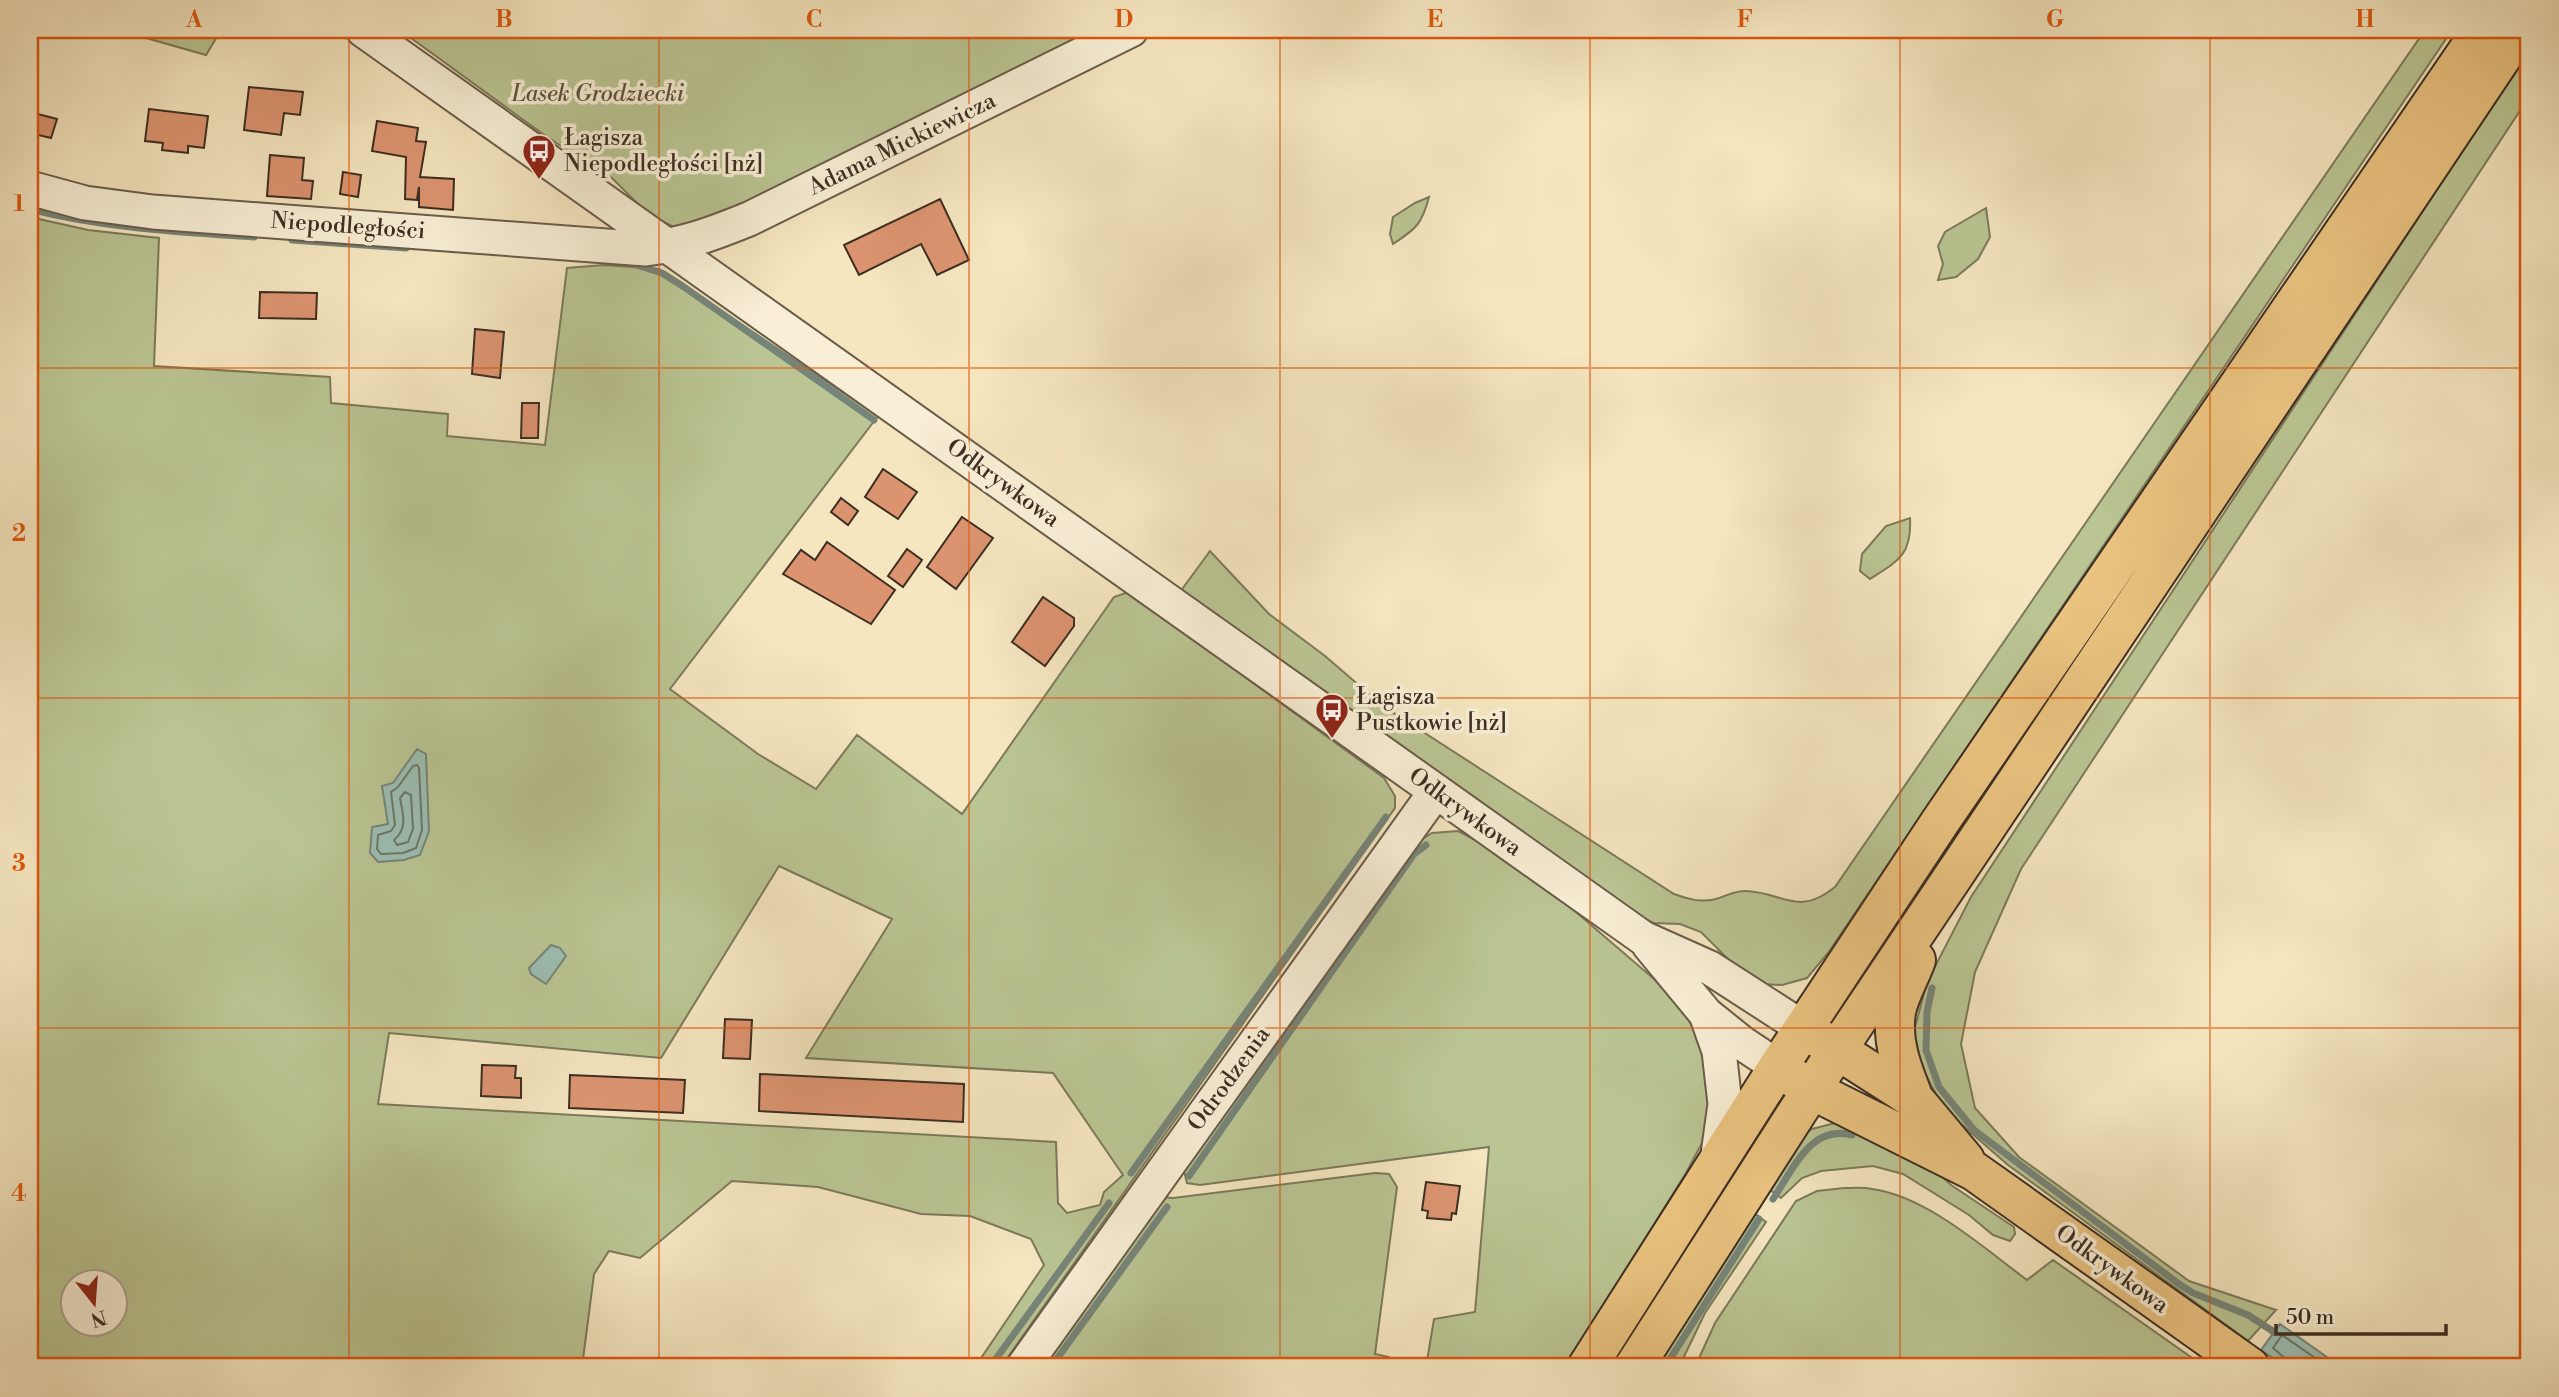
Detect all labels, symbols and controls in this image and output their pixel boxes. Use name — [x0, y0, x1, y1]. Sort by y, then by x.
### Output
text: A — [185, 6, 203, 34]
text: B — [495, 6, 513, 34]
text: C — [806, 6, 822, 34]
text: D — [1115, 6, 1133, 34]
text: E — [1427, 6, 1443, 34]
text: F — [1737, 6, 1753, 34]
text: G — [2046, 6, 2064, 34]
text: H — [2356, 6, 2375, 34]
park label: Lasek Grodziecki — [511, 80, 685, 108]
street label: Adama Mickiewicza — [803, 86, 1001, 202]
place label: Łagisza Niepodległości [nż] — [564, 124, 763, 178]
bus stop icon: Łagisza Niepodległości [nż] — [520, 132, 558, 181]
text: 1 — [13, 190, 25, 218]
street label: Niepodległości — [270, 207, 426, 245]
street label: Odkrywkowa — [941, 433, 1065, 534]
text: 2 — [12, 520, 26, 548]
place label: Łagisza Pustkowie [nż] — [1356, 683, 1507, 737]
bus stop icon: Łagisza Pustkowie [nż] — [1313, 691, 1351, 740]
street label: Odkrywkowa — [1403, 762, 1527, 863]
text: 3 — [12, 850, 26, 878]
street label: Odrodzenia — [1182, 1021, 1276, 1137]
text: 4 — [11, 1180, 27, 1208]
street label: Odkrywkowa — [2050, 1219, 2174, 1320]
north arrow — [60, 1268, 130, 1338]
scale bar — [2276, 1292, 2445, 1336]
text: N — [88, 1305, 109, 1332]
text: 50 m — [2286, 1305, 2334, 1331]

